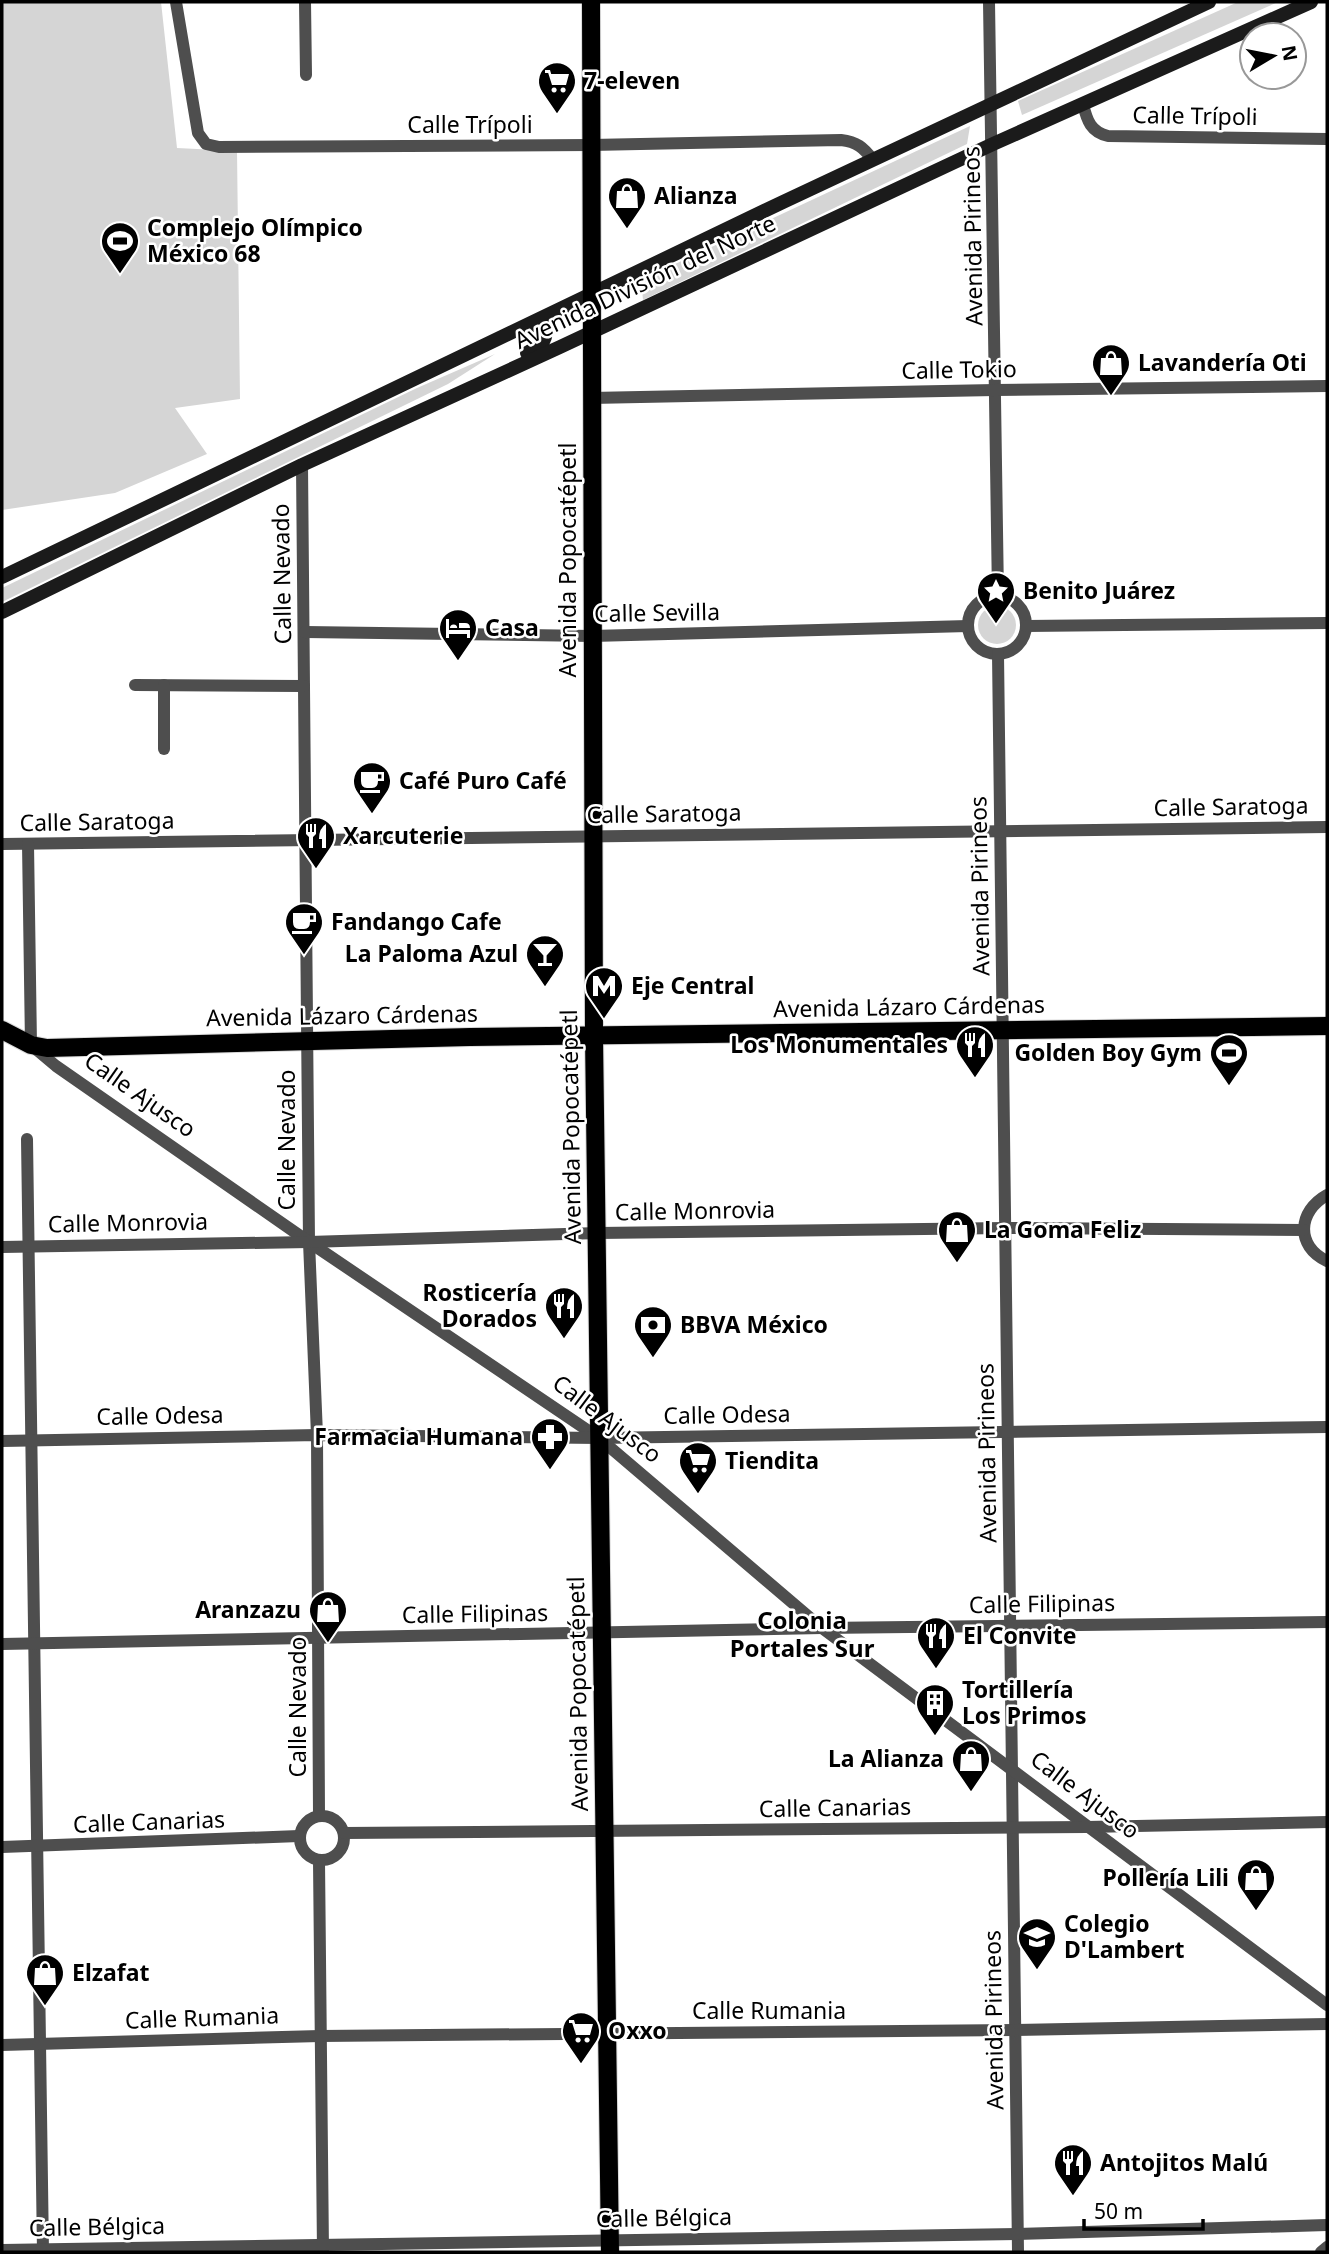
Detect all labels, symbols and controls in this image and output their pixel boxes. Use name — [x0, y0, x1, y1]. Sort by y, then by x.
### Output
north arrow — [1238, 21, 1308, 91]
text: N — [1276, 43, 1304, 63]
supermarket icon: 7-eleven — [536, 60, 578, 115]
place label: 7-eleven — [584, 64, 680, 96]
street label: Calle Trípoli — [1132, 98, 1258, 132]
street label: Calle Trípoli — [407, 108, 533, 140]
street label: Avenida Pirineos — [954, 146, 990, 326]
shop icon: Alianza — [606, 175, 648, 230]
place label: Alianza — [654, 179, 738, 211]
street label: Avenida División del Norte — [509, 206, 781, 356]
place label: Complejo Olímpico México 68 — [147, 211, 363, 269]
sports icon: Complejo Olímpico México 68 — [99, 220, 141, 275]
shop icon: Lavandería Oti — [1090, 342, 1132, 397]
place label: Lavandería Oti — [1138, 346, 1307, 378]
street label: Calle Tokio — [901, 352, 1017, 386]
street label: Avenida Popocatépetl — [551, 443, 583, 678]
street label: Calle Nevado — [264, 503, 298, 645]
place icon: Benito Juárez — [975, 570, 1017, 625]
place label: Benito Juárez — [1023, 574, 1175, 606]
street label: Calle Sevilla — [594, 595, 720, 629]
hotel icon: Casa — [437, 607, 479, 662]
place label: Casa — [485, 611, 539, 643]
cafe icon: Café Puro Café — [351, 760, 393, 815]
place label: Café Puro Café — [399, 764, 567, 796]
street label: Calle Saratoga — [1153, 789, 1309, 823]
street label: Calle Saratoga — [586, 796, 742, 830]
street label: Avenida Pirineos — [961, 796, 997, 976]
street label: Calle Saratoga — [19, 804, 175, 838]
restaurant icon: Xarcuterie — [295, 815, 337, 870]
place label: Xarcuterie — [343, 819, 463, 851]
cafe icon: Fandango Cafe — [283, 901, 325, 956]
place label: Fandango Cafe — [331, 905, 502, 937]
bar icon: La Paloma Azul — [524, 933, 566, 988]
place label: La Paloma Azul — [345, 937, 518, 969]
metro station icon: Eje Central — [583, 965, 625, 1020]
place label: Eje Central — [631, 969, 754, 1001]
street label: Avenida Lázaro Cárdenas — [773, 988, 1045, 1024]
street label: Avenida Lázaro Cárdenas — [206, 997, 478, 1033]
street label: Avenida Popocatépetl — [552, 1009, 588, 1245]
restaurant icon: Los Monumentales — [954, 1024, 996, 1079]
place label: Los Monumentales — [730, 1028, 948, 1060]
sports icon: Golden Boy Gym — [1208, 1032, 1250, 1087]
place label: Golden Boy Gym — [1014, 1036, 1202, 1068]
street label: Calle Ajusco — [79, 1044, 203, 1144]
street label: Calle Nevado — [270, 1070, 302, 1210]
street label: Calle Monrovia — [615, 1193, 775, 1227]
street label: Calle Monrovia — [48, 1205, 208, 1239]
shop icon: La Goma Feliz — [936, 1209, 978, 1264]
place label: La Goma Feliz — [984, 1213, 1141, 1245]
place label: Rosticería Dorados — [423, 1276, 537, 1334]
restaurant icon: Rosticería Dorados — [543, 1285, 585, 1340]
bank icon: BBVA México — [632, 1304, 674, 1359]
place label: BBVA México — [680, 1308, 828, 1340]
street label: Avenida Pirineos — [968, 1363, 1004, 1543]
street label: Calle Ajusco — [546, 1367, 669, 1470]
street label: Calle Odesa — [663, 1397, 791, 1431]
street label: Calle Odesa — [96, 1398, 224, 1432]
pharmacy icon: Farmacia Humana — [529, 1416, 571, 1471]
place label: Farmacia Humana — [314, 1420, 523, 1452]
supermarket icon: Tiendita — [677, 1440, 719, 1495]
place label: Tiendita — [725, 1444, 819, 1476]
street label: Avenida Popocatépetl — [559, 1576, 595, 1812]
street label: Calle Filipinas — [969, 1586, 1115, 1620]
shop icon: Aranzazu — [307, 1589, 349, 1644]
place label: Aranzazu — [195, 1593, 301, 1625]
street label: Calle Filipinas — [402, 1596, 548, 1630]
district label: Colonia Portales Sur — [730, 1603, 875, 1664]
restaurant icon: El Convite — [915, 1615, 957, 1670]
place label: El Convite — [963, 1619, 1077, 1651]
street label: Calle Nevado — [281, 1637, 313, 1777]
place label: Tortillería Los Primos — [962, 1673, 1087, 1731]
building icon: Tortillería Los Primos — [914, 1682, 956, 1737]
shop icon: La Alianza — [950, 1738, 992, 1793]
place label: La Alianza — [828, 1742, 944, 1774]
street label: Calle Ajusco — [1024, 1743, 1147, 1846]
street label: Calle Canarias — [759, 1790, 911, 1824]
street label: Calle Canarias — [72, 1802, 226, 1840]
shop icon: Pollería Lili — [1235, 1857, 1277, 1912]
place label: Pollería Lili — [1103, 1861, 1229, 1893]
place label: Colegio D'Lambert — [1064, 1907, 1185, 1965]
school or university icon: Colegio D'Lambert — [1016, 1916, 1058, 1971]
street label: Avenida Pirineos — [975, 1930, 1011, 2110]
shop icon: Elzafat — [24, 1952, 66, 2007]
place label: Elzafat — [72, 1956, 150, 1988]
street label: Calle Rumania — [692, 1994, 846, 2026]
street label: Calle Rumania — [124, 1998, 280, 2036]
supermarket icon: Oxxo — [560, 2010, 602, 2065]
place label: Oxxo — [608, 2014, 667, 2046]
restaurant icon: Antojitos Malú — [1052, 2142, 1094, 2197]
place label: Antojitos Malú — [1100, 2146, 1268, 2178]
scale bar — [1084, 2188, 1203, 2232]
text: 50 m — [1094, 2197, 1143, 2225]
street label: Calle Bélgica — [596, 2200, 732, 2234]
street label: Calle Bélgica — [29, 2209, 165, 2243]

